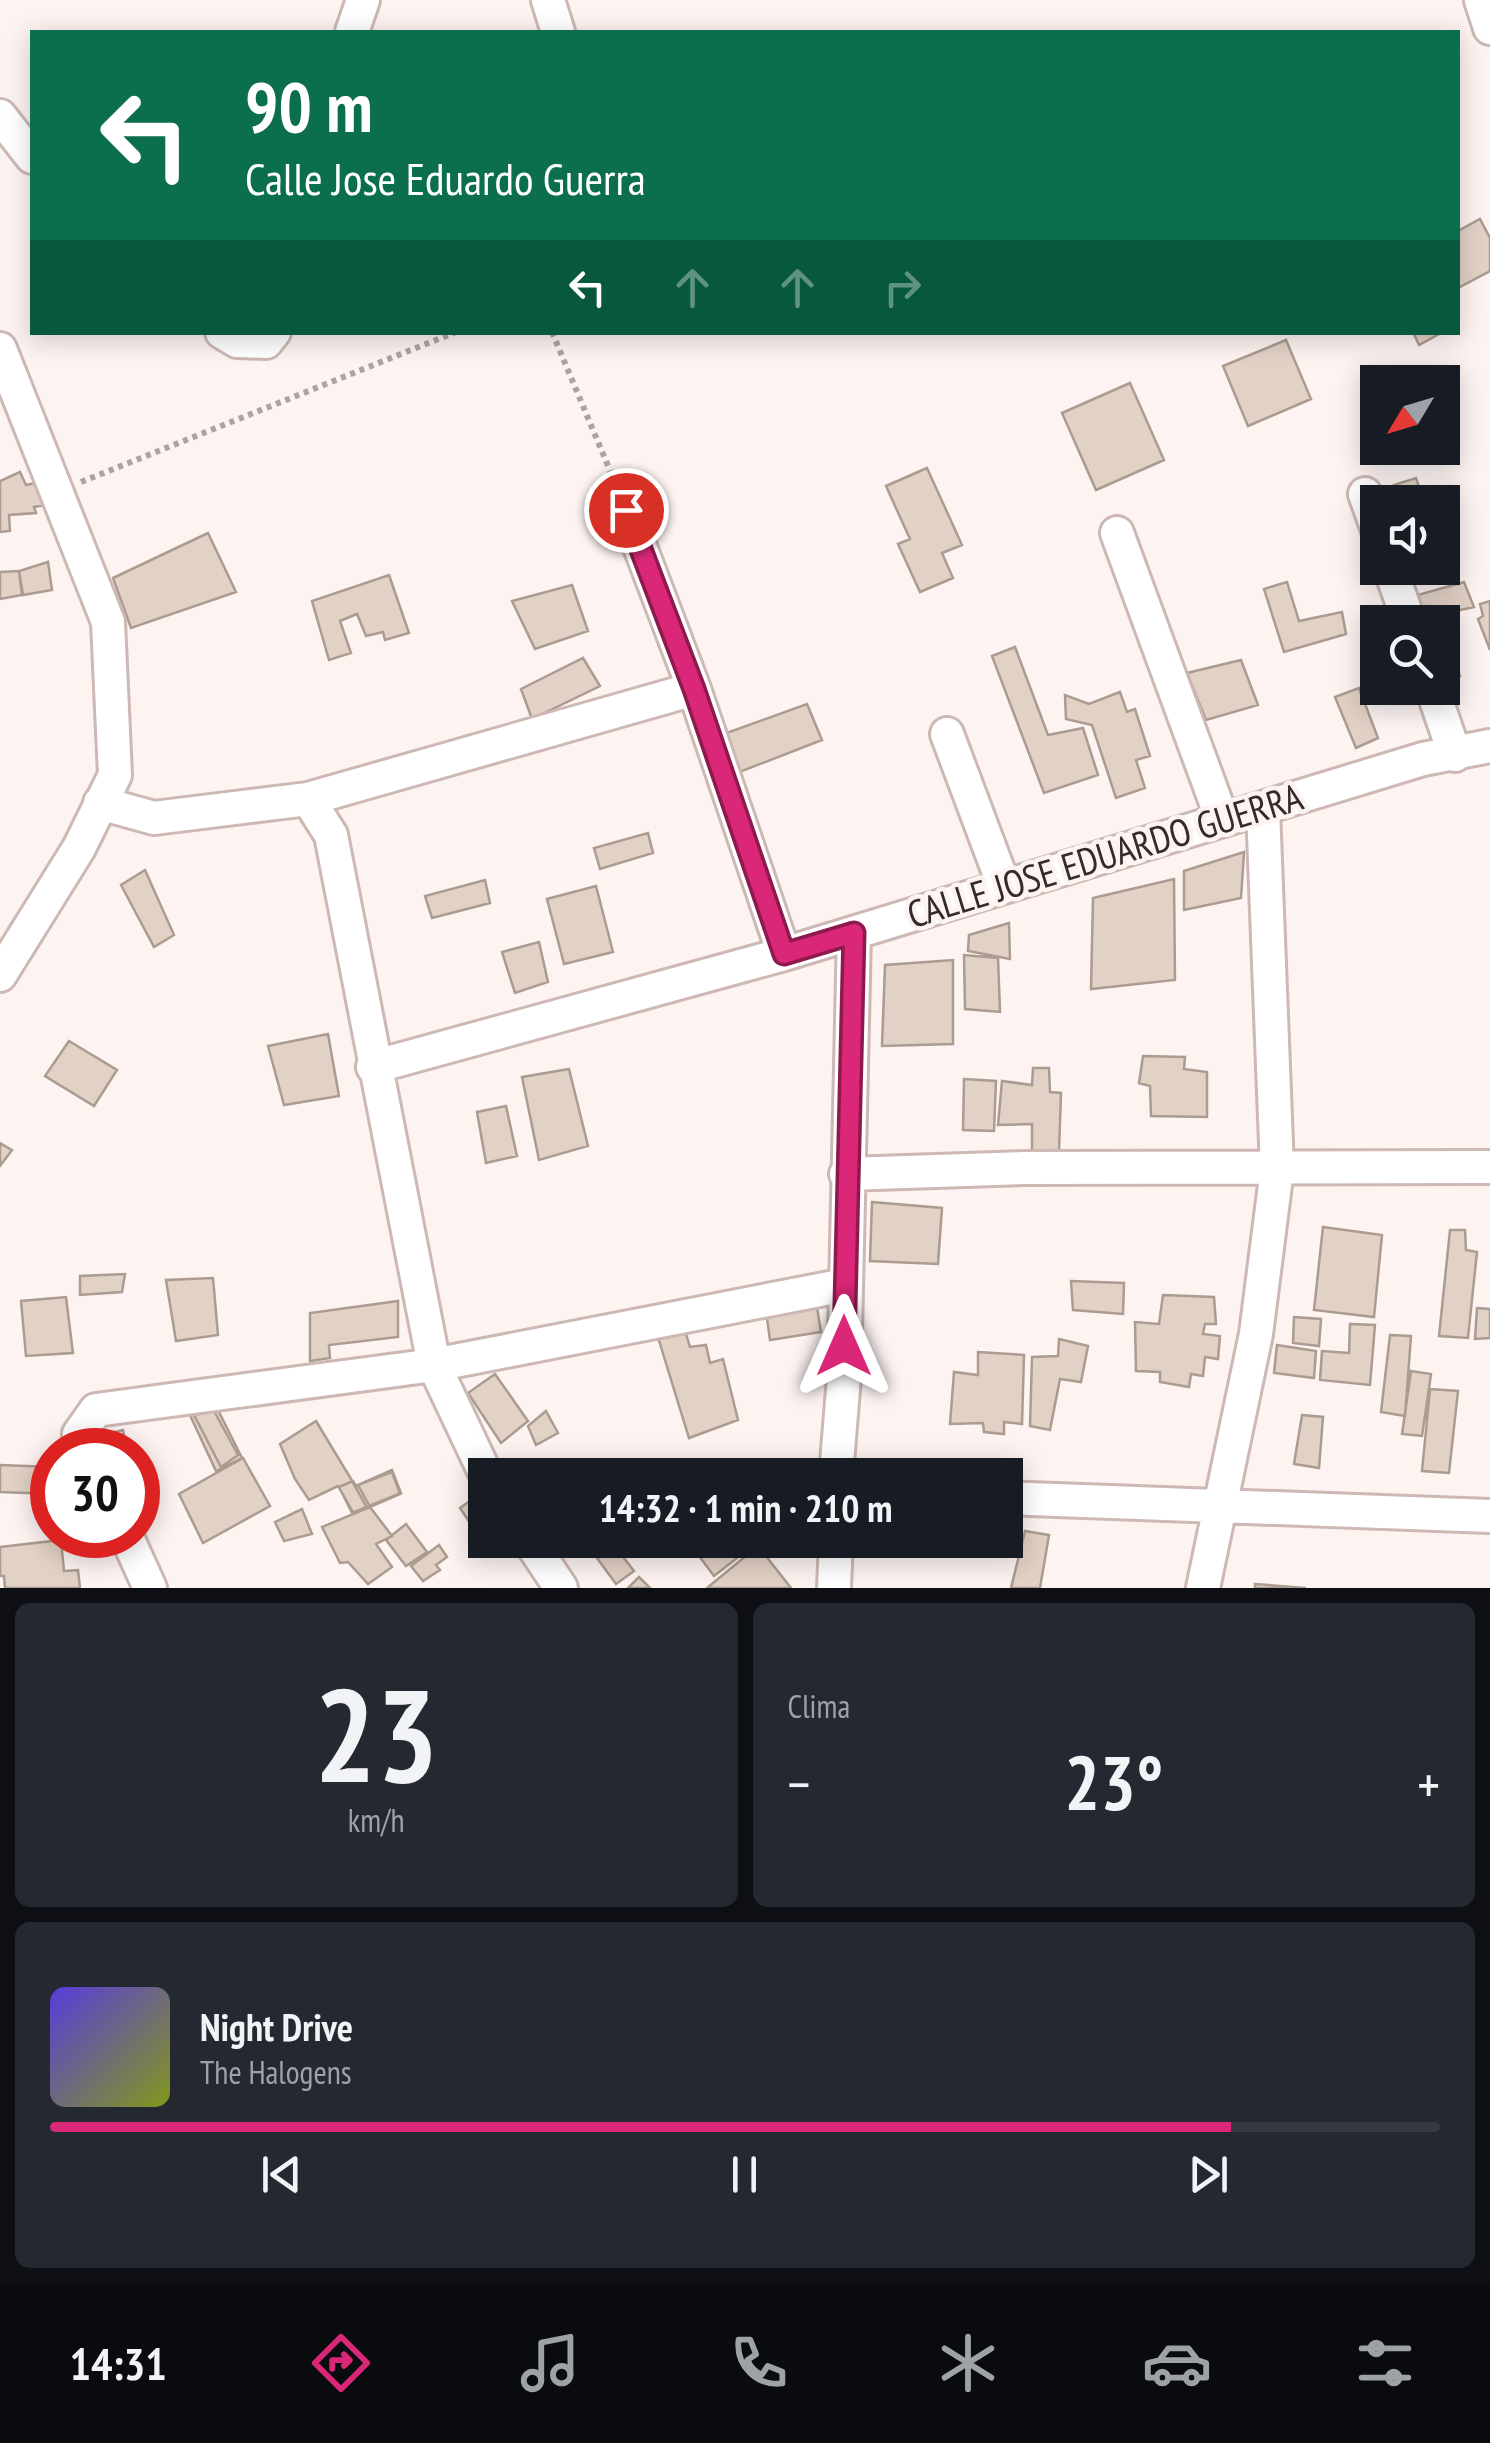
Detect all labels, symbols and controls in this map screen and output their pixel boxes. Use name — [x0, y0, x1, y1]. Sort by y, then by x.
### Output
text: 90 m — [245, 61, 373, 151]
icon: left — [80, 70, 210, 200]
text: Calle Jose Eduardo Guerra — [245, 149, 646, 207]
icon: left — [560, 260, 615, 315]
icon: ahead — [665, 260, 720, 315]
icon: ahead — [770, 260, 825, 315]
icon: right — [875, 260, 930, 315]
north arrow — [1360, 365, 1460, 465]
map controls — [1360, 365, 1460, 705]
pin — [584, 468, 669, 553]
icon: arrive — [599, 483, 654, 538]
button: sound — [1360, 485, 1460, 585]
button: search — [1360, 605, 1460, 705]
street label: CALLE JOSE EDUARDO GUERRA — [901, 771, 1308, 938]
position arrow — [792, 1294, 896, 1398]
speed limit sign: 30 — [30, 1428, 160, 1558]
text: 14:32 · 1 min · 210 m — [599, 1483, 892, 1532]
text: 23 — [314, 1650, 438, 1818]
text: Clima — [788, 1685, 850, 1727]
text: 23° — [1064, 1734, 1163, 1831]
text: − — [788, 1748, 810, 1819]
text: + — [1417, 1748, 1440, 1819]
text: km/h — [348, 1799, 405, 1841]
text: Night Drive — [200, 2002, 353, 2051]
text: The Halogens — [200, 2051, 352, 2093]
icon: previous — [254, 2147, 309, 2202]
icon: pause — [717, 2147, 772, 2202]
icon: next — [1181, 2147, 1236, 2202]
icon: directions — [306, 2328, 376, 2398]
icon: music — [515, 2328, 585, 2398]
icon: phone — [724, 2328, 794, 2398]
icon: climate — [933, 2328, 1003, 2398]
icon: car — [1142, 2328, 1212, 2398]
icon: filters — [1350, 2328, 1420, 2398]
text: 14:31 — [69, 2334, 167, 2392]

